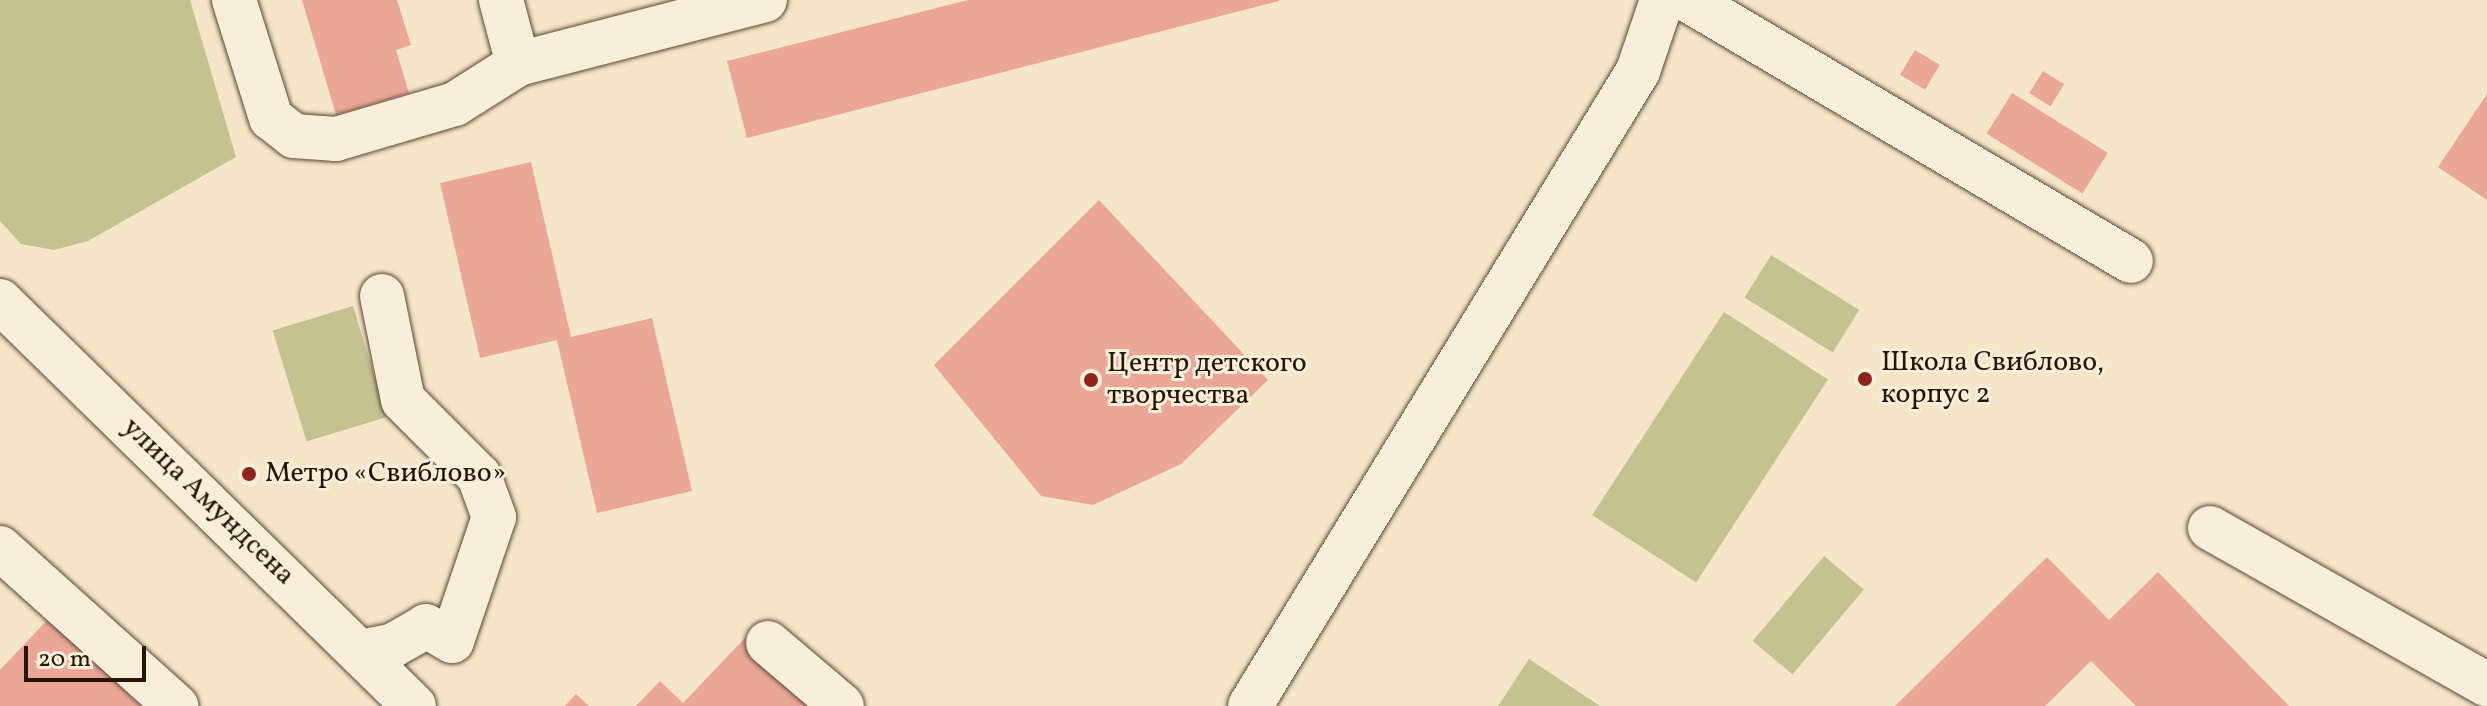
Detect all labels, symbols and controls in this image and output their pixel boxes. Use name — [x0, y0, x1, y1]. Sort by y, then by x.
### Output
place label: Школа Свиблово, корпус 2 — [1881, 346, 2104, 412]
place label: Центр детского творчества — [1107, 347, 1307, 413]
marker: Школа Свиблово, корпус 2 — [1856, 370, 1874, 388]
marker: Центр детского творчества — [1082, 371, 1100, 389]
street label: улица Амундсена — [115, 411, 301, 593]
place label: Метро «Свиблово» — [265, 457, 507, 491]
marker: Метро «Свиблово» — [240, 465, 258, 483]
scale bar — [28, 630, 150, 680]
text: 20 m — [38, 643, 91, 677]

